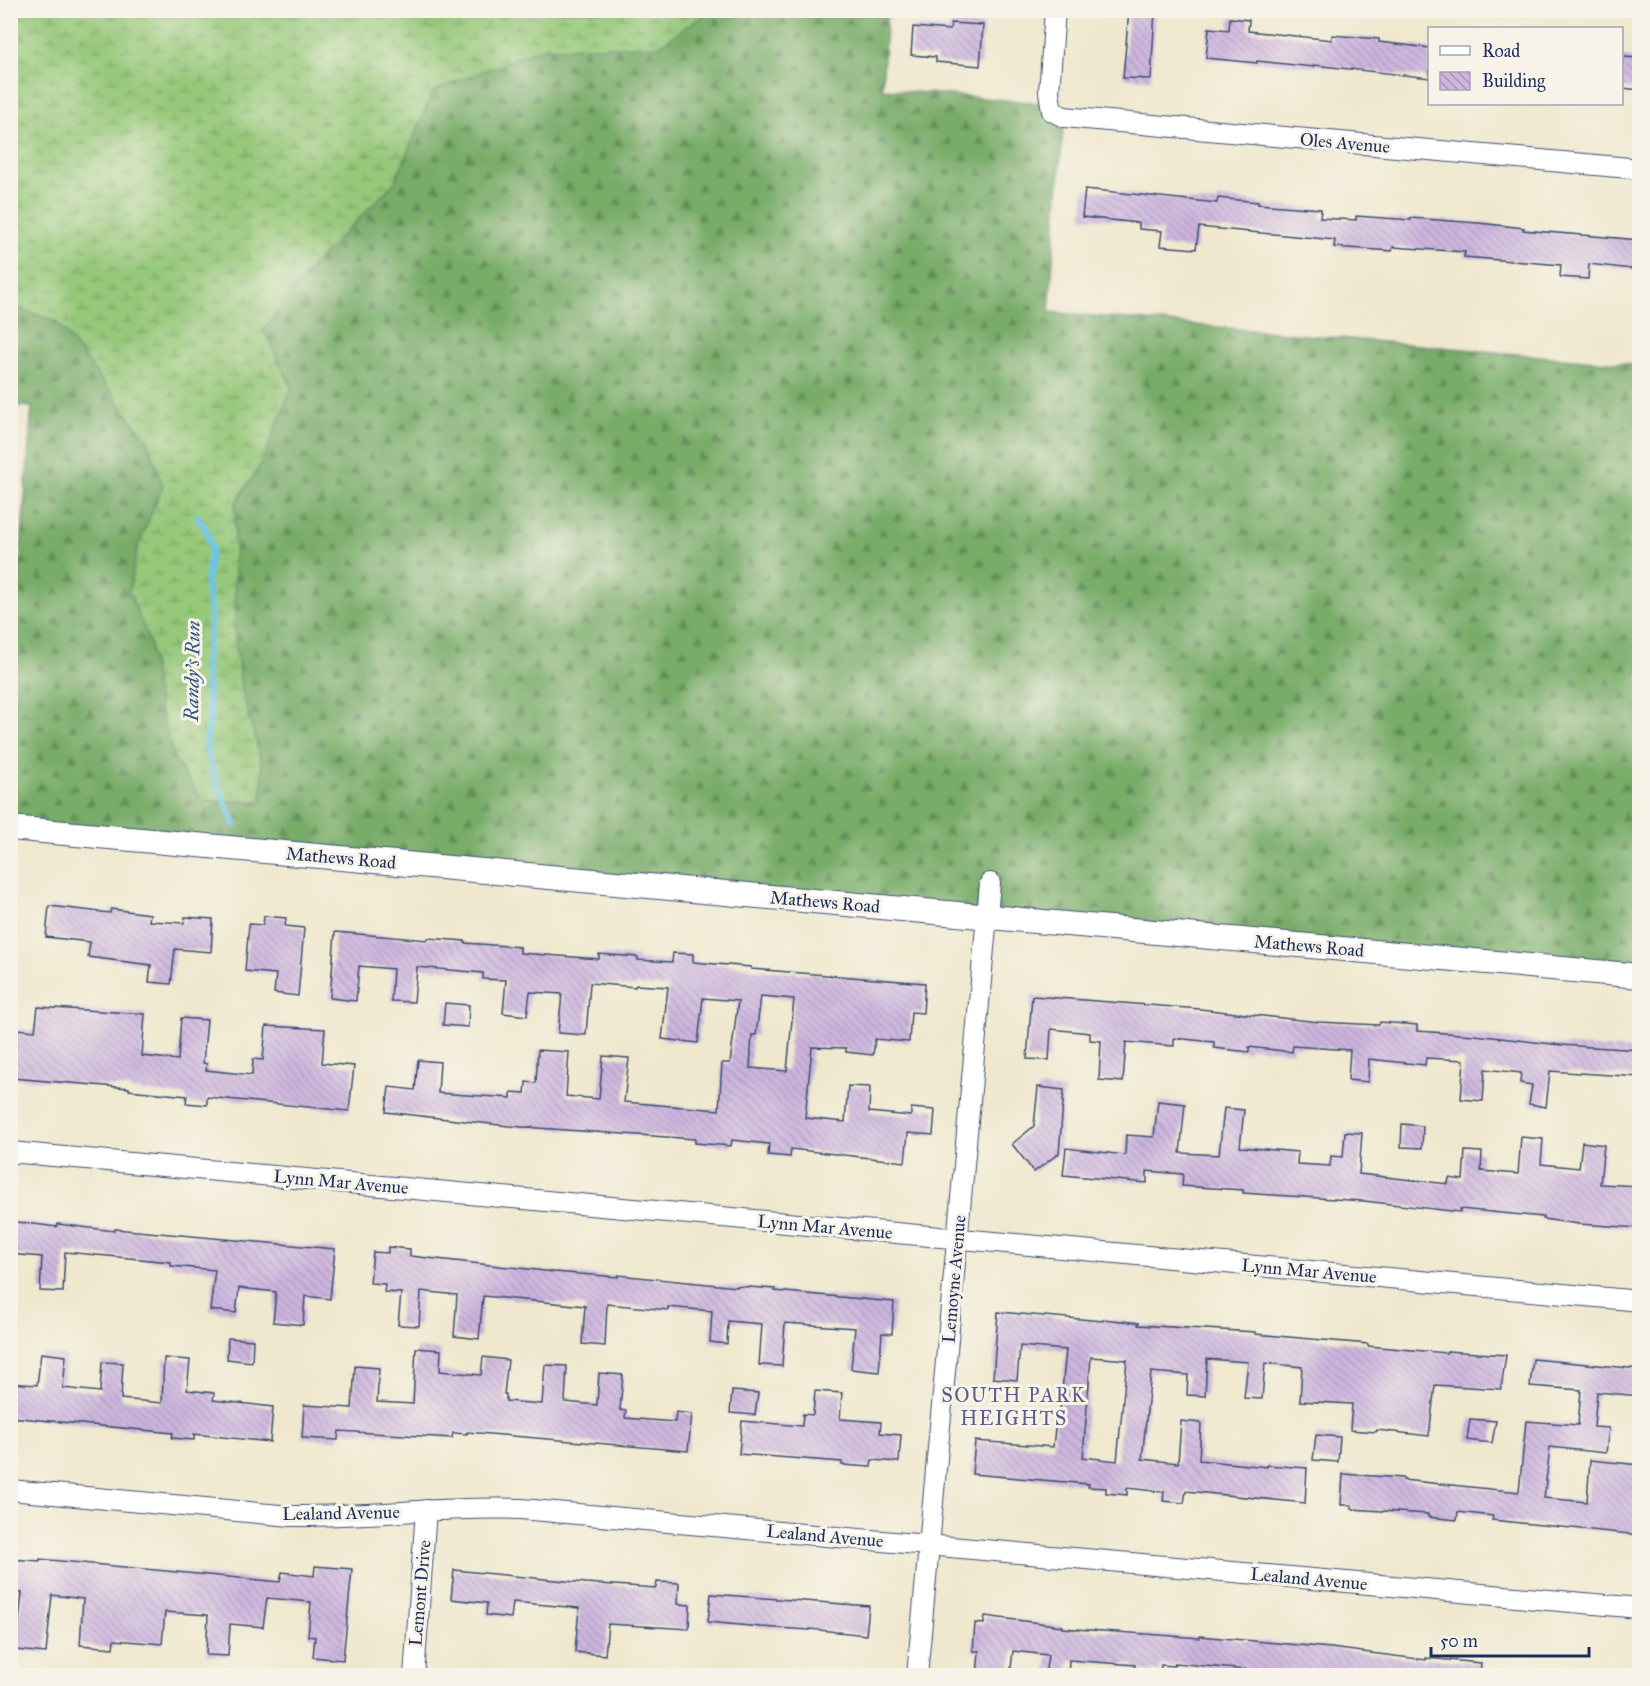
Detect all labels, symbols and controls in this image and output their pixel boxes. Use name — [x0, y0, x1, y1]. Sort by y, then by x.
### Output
legend — [1428, 27, 1623, 105]
text: Road — [1482, 40, 1520, 62]
text: Building — [1482, 70, 1546, 93]
street label: Oles Avenue — [1299, 128, 1391, 158]
water label: Randy's Run — [179, 620, 205, 723]
street label: Mathews Road — [285, 842, 397, 874]
street label: Mathews Road — [769, 886, 881, 918]
street label: Mathews Road — [1253, 930, 1365, 962]
street label: Lynn Mar Avenue — [272, 1165, 410, 1199]
street label: Lynn Mar Avenue — [756, 1210, 894, 1244]
street label: Lemoyne Avenue — [937, 1214, 971, 1344]
street label: Lynn Mar Avenue — [1240, 1254, 1378, 1288]
district label: SOUTH PARK HEIGHTS — [941, 1383, 1087, 1430]
street label: Lealand Avenue — [282, 1501, 400, 1525]
street label: Lealand Avenue — [765, 1520, 885, 1552]
street label: Lemont Drive — [404, 1539, 436, 1647]
street label: Lealand Avenue — [1249, 1563, 1369, 1595]
scale bar — [1431, 1620, 1588, 1658]
text: 50 m — [1440, 1630, 1478, 1652]

